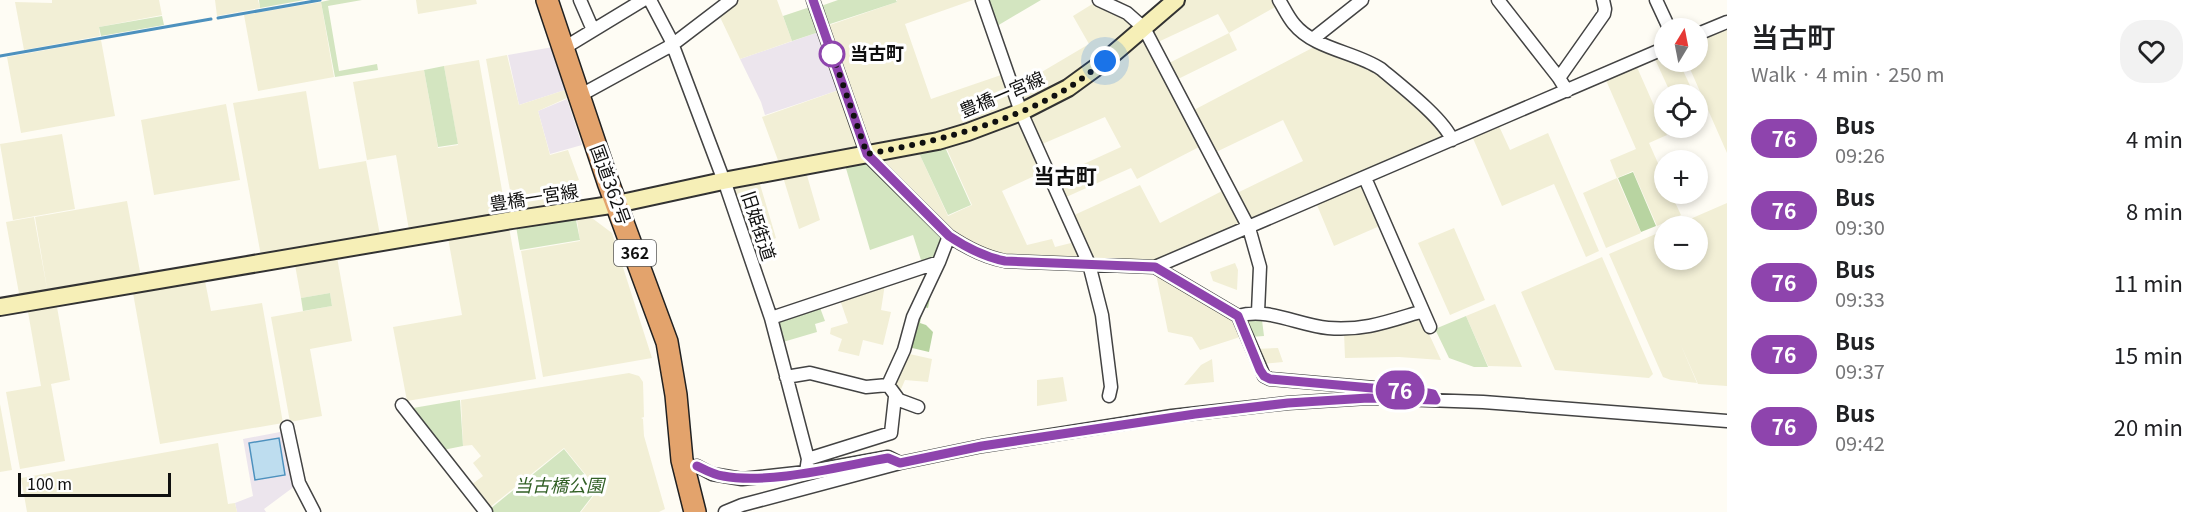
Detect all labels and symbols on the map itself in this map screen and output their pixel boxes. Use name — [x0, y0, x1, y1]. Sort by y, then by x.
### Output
north arrow — [1654, 18, 1708, 72]
place label: 当古町 — [850, 39, 904, 65]
marker: 当古町 — [819, 41, 845, 67]
your location — [1090, 46, 1120, 76]
street label: 豊橋一宮線 — [955, 64, 1048, 123]
street label: 国道362号 — [585, 140, 638, 228]
district label: 当古町 — [1034, 160, 1097, 190]
street label: 豊橋一宮線 — [487, 176, 580, 216]
street label: 旧姫街道 — [736, 187, 783, 264]
road number: 362 — [614, 240, 656, 266]
line badge: 76 — [1373, 370, 1427, 410]
scale bar — [18, 470, 171, 498]
park label: 当古橋公園 — [514, 471, 607, 497]

